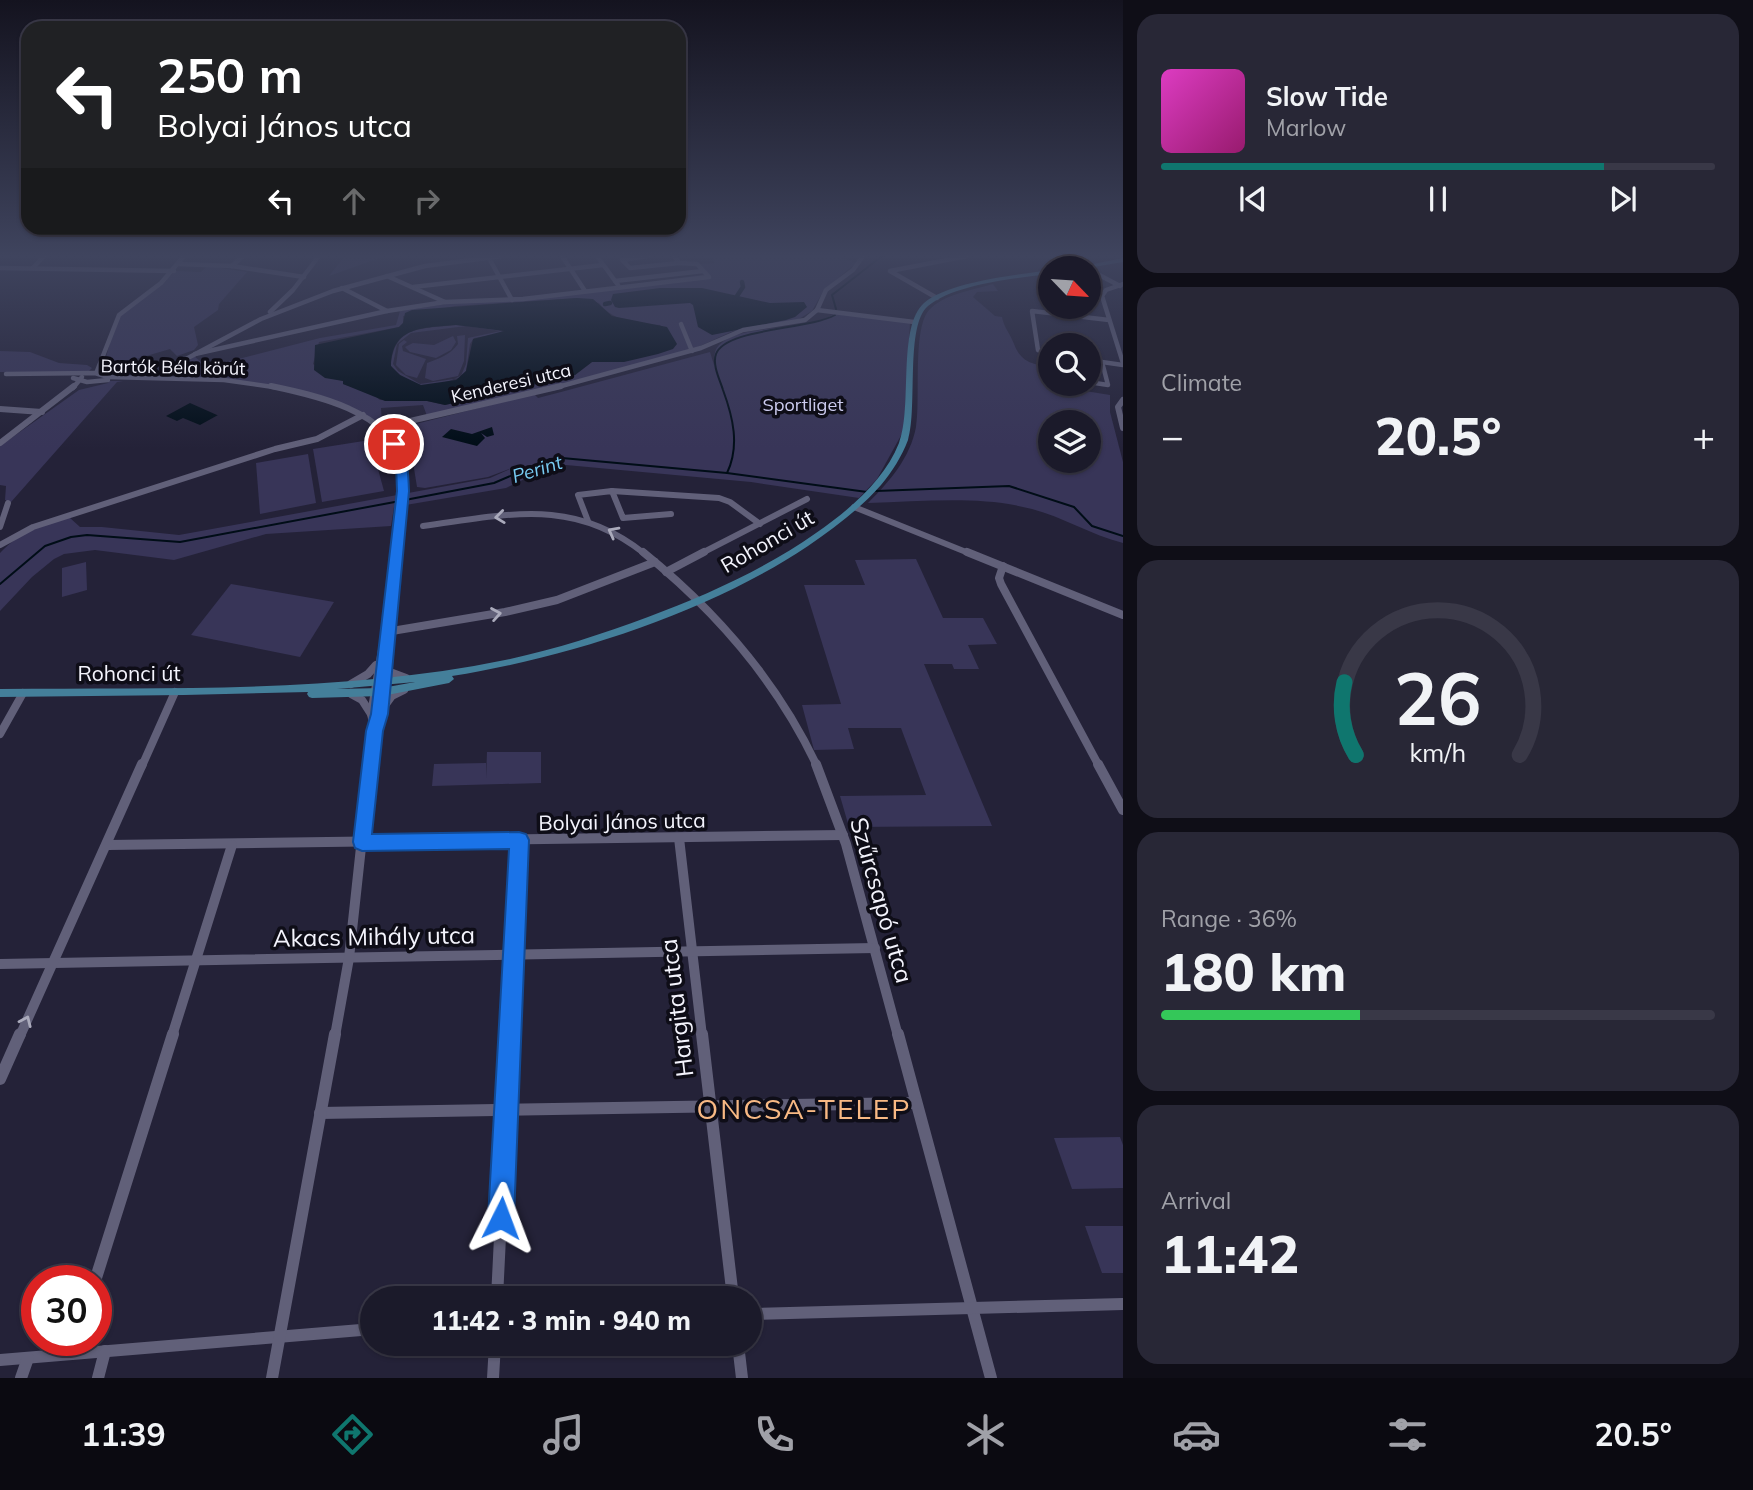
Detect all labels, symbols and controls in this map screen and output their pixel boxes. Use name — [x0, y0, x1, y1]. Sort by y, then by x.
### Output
text: 250 m — [157, 44, 303, 105]
icon: left — [42, 49, 133, 140]
text: Slow Tide — [1266, 80, 1388, 113]
text: Bolyai János utca — [157, 105, 412, 145]
text: Marlow — [1266, 113, 1346, 142]
icon: previous — [1234, 180, 1272, 218]
icon: pause — [1419, 180, 1457, 218]
icon: next — [1604, 180, 1642, 218]
icon: left — [262, 182, 300, 220]
icon: ahead — [335, 182, 373, 220]
icon: right — [408, 182, 446, 220]
north arrow — [1038, 256, 1101, 318]
map controls — [1038, 256, 1101, 473]
button: search — [1038, 333, 1101, 396]
street label: Bartók Béla körút — [100, 354, 246, 380]
street label: Kenderesi utca — [449, 358, 573, 408]
text: Climate — [1161, 368, 1242, 397]
park label: Sportliget — [762, 393, 844, 416]
text: 20.5° — [1374, 403, 1502, 468]
button: layers — [1038, 410, 1101, 473]
text: − — [1161, 412, 1184, 460]
text: + — [1692, 412, 1715, 460]
pin — [364, 414, 424, 474]
icon: arrive — [375, 425, 413, 463]
water label: Perint — [509, 450, 566, 488]
street label: Rohonci út — [716, 504, 818, 578]
one-way arrow — [494, 509, 506, 524]
one-way arrow — [608, 527, 620, 540]
one-way arrow — [490, 607, 502, 622]
text: 26 — [1394, 652, 1482, 743]
street label: Rohonci út — [77, 660, 181, 686]
text: km/h — [1410, 737, 1466, 768]
street label: Bolyai János utca — [538, 807, 706, 835]
street label: Szűrcsapó utca — [844, 814, 920, 986]
text: Range · 36% — [1161, 904, 1297, 933]
street label: Akacs Mihály utca — [273, 919, 475, 953]
street label: Hargita utca — [653, 937, 699, 1079]
text: 180 km — [1161, 939, 1346, 1004]
one-way arrow — [18, 1016, 32, 1028]
district label: ONCSA-TELEP — [697, 1091, 911, 1126]
position arrow — [464, 1181, 538, 1255]
text: Arrival — [1161, 1186, 1231, 1215]
text: 11:42 — [1161, 1221, 1299, 1286]
speed limit sign: 30 — [21, 1265, 112, 1356]
text: 11:42 · 3 min · 940 m — [431, 1304, 691, 1337]
icon: directions — [328, 1410, 377, 1459]
icon: music — [539, 1410, 588, 1459]
icon: phone — [750, 1410, 799, 1459]
icon: climate — [961, 1410, 1010, 1459]
icon: car — [1172, 1410, 1221, 1459]
icon: filters — [1383, 1410, 1432, 1459]
text: 11:39 — [81, 1414, 166, 1454]
text: 20.5° — [1594, 1414, 1672, 1454]

